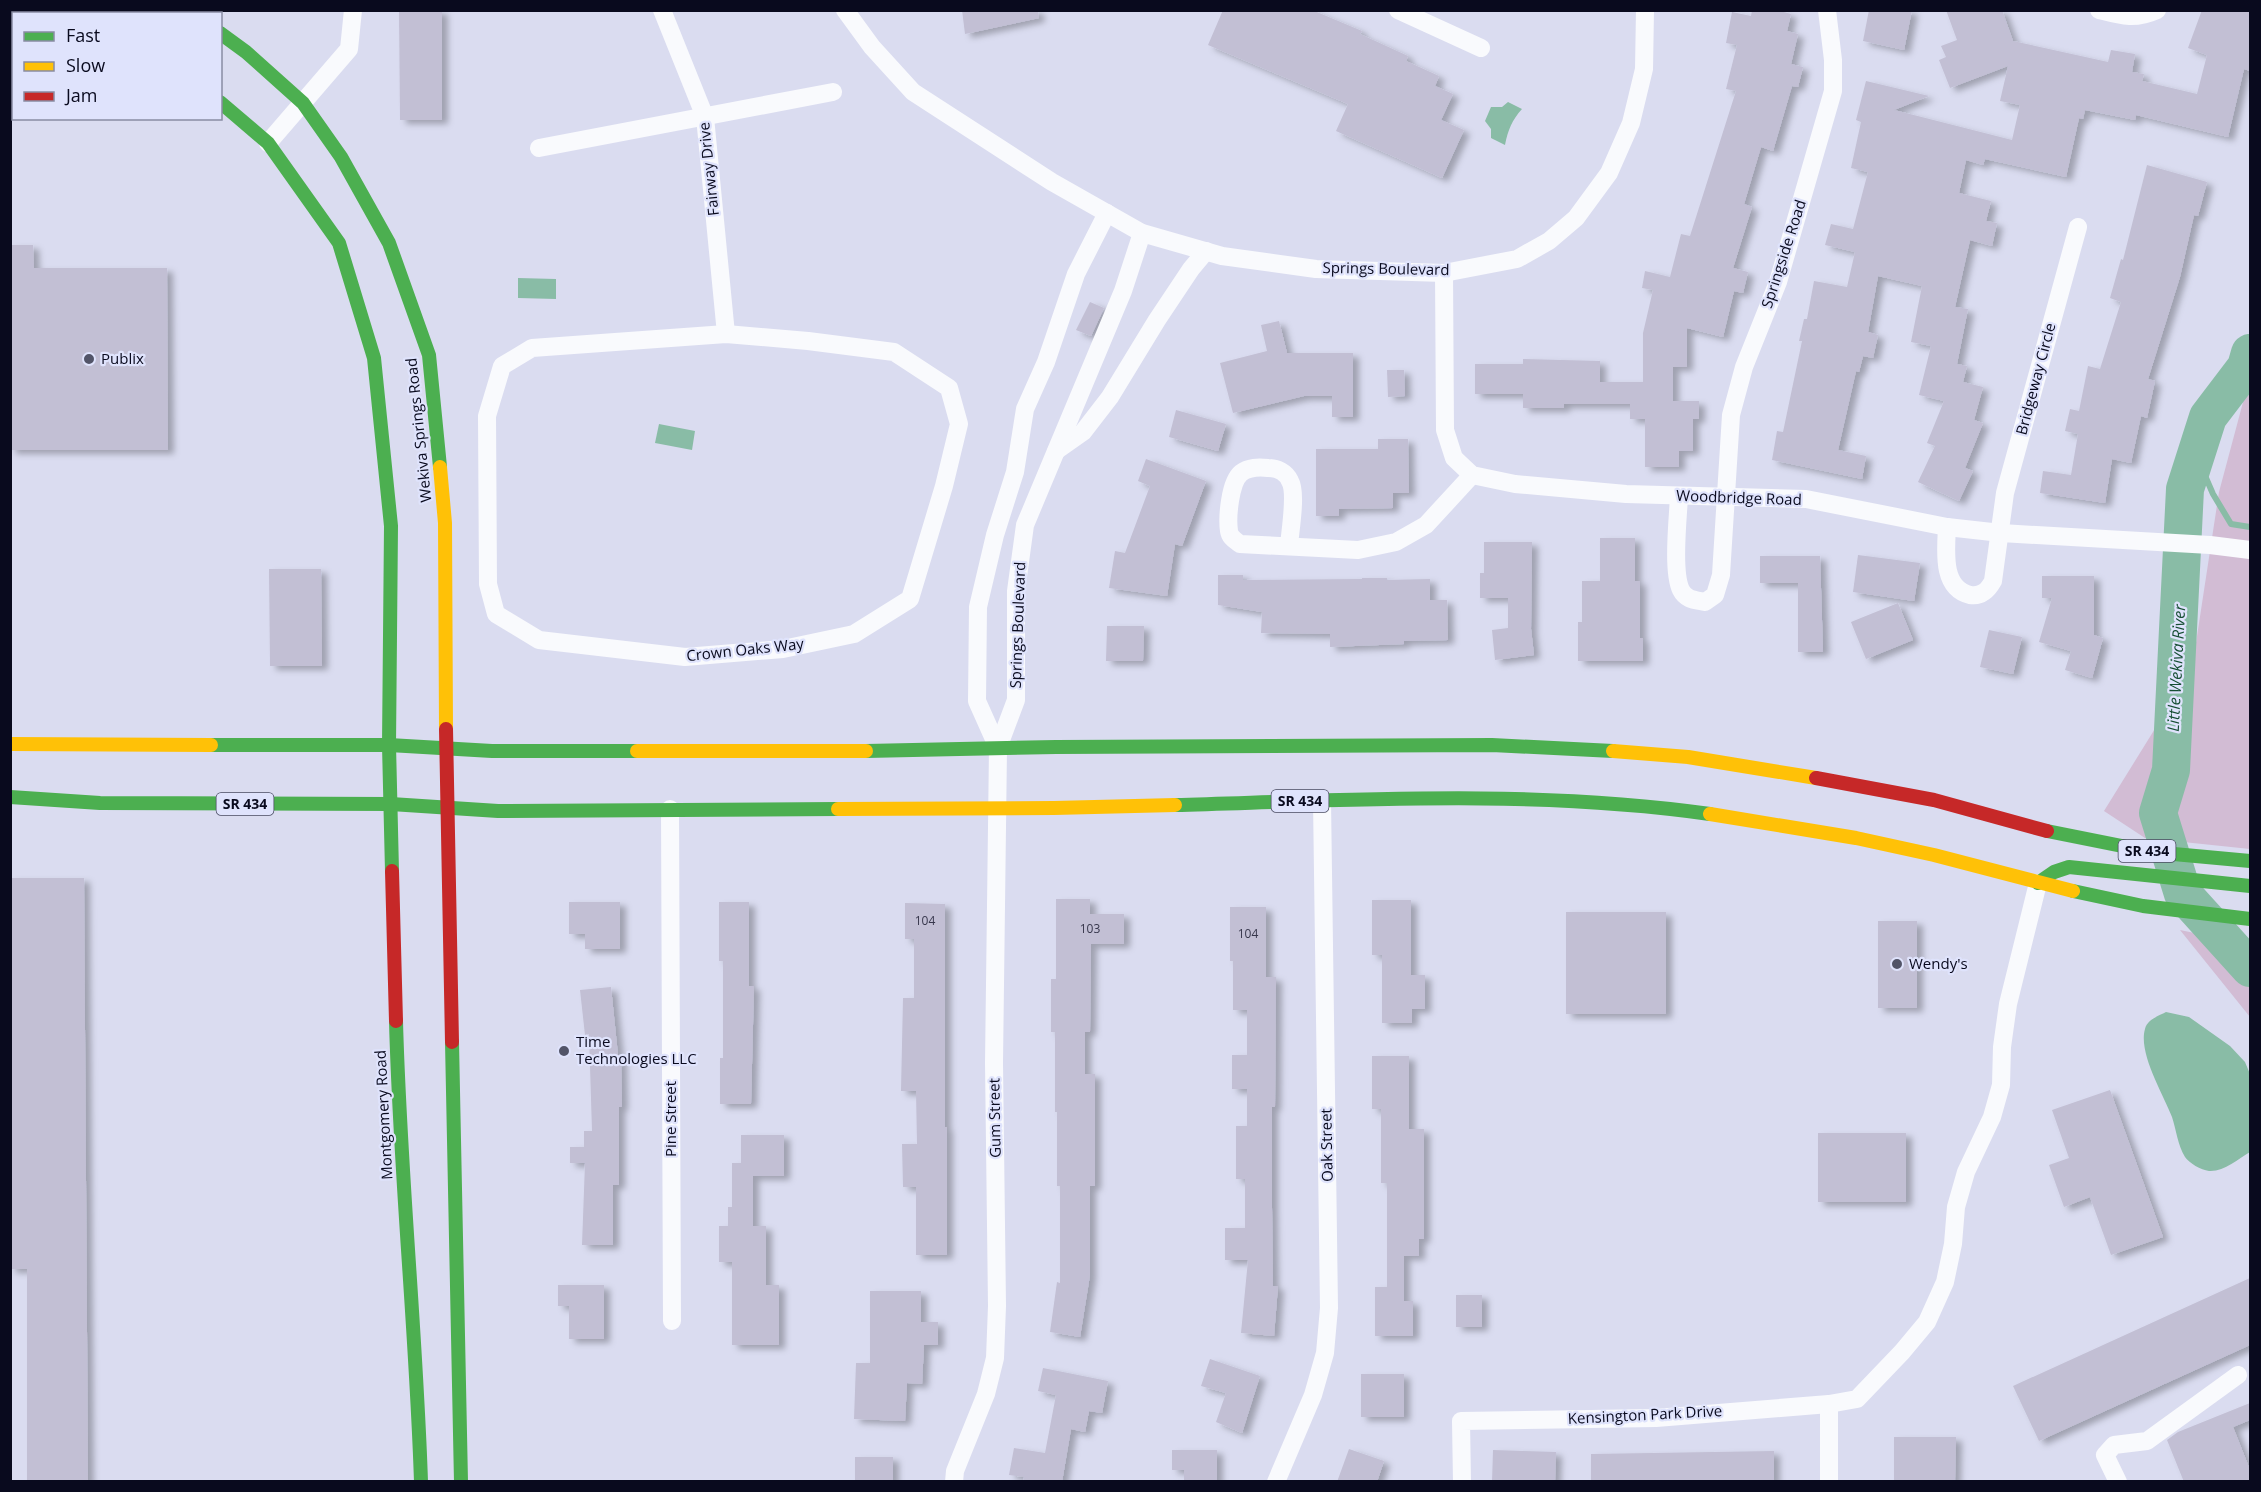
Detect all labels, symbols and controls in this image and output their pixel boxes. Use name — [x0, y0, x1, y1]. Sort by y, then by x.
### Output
legend — [12, 12, 222, 120]
text: Fast — [66, 23, 100, 47]
text: Slow — [66, 53, 105, 77]
text: Jam — [64, 83, 98, 107]
street label: Fairway Drive — [693, 121, 723, 217]
street label: Springside Road — [1756, 197, 1810, 310]
street label: Springs Boulevard — [1322, 257, 1450, 279]
street label: Bridgeway Circle — [2010, 320, 2060, 437]
place label: Publix — [101, 348, 144, 368]
marker: Publix — [82, 352, 96, 366]
street label: Wekiva Springs Road — [400, 357, 436, 503]
street label: Woodbridge Road — [1676, 485, 1802, 509]
street label: Springs Boulevard — [1005, 561, 1029, 689]
water label: Little Wekiva River — [2162, 603, 2190, 732]
street label: Crown Oaks Way — [685, 633, 805, 665]
road number: SR 434 — [1272, 790, 1328, 812]
road number: SR 434 — [216, 793, 274, 815]
road number: SR 434 — [2118, 840, 2176, 862]
house number: 104 — [915, 912, 935, 929]
house number: 103 — [1080, 920, 1100, 937]
house number: 104 — [1238, 925, 1258, 942]
place label: Wendy's — [1909, 953, 1968, 973]
marker: Wendy's — [1890, 957, 1904, 971]
place label: Time Technologies LLC — [576, 1031, 697, 1068]
marker: Time Technologies LLC — [557, 1044, 571, 1058]
street label: Montgomery Road — [370, 1050, 396, 1180]
street label: Gum Street — [983, 1078, 1005, 1158]
street label: Pine Street — [660, 1081, 680, 1157]
street label: Oak Street — [1315, 1108, 1337, 1182]
street label: Kensington Park Drive — [1567, 1400, 1723, 1428]

